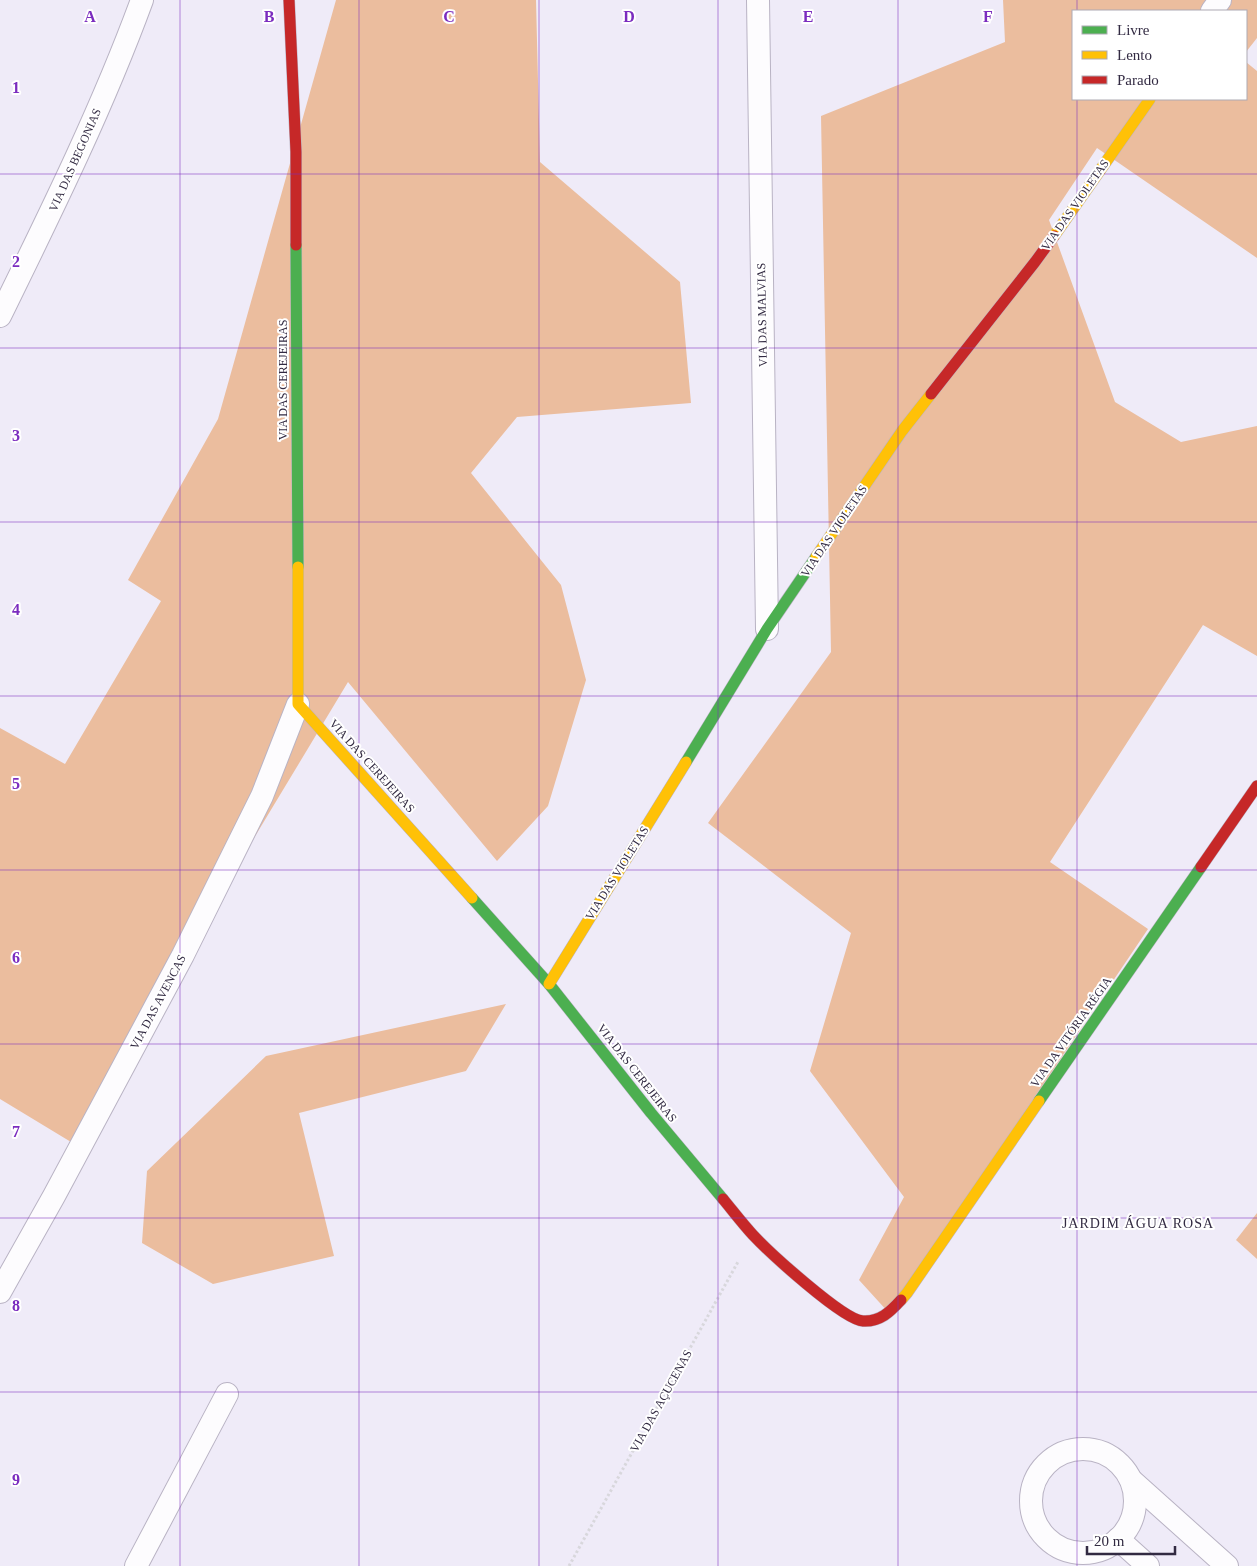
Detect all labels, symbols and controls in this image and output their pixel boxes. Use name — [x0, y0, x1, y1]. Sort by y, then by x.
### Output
text: A — [84, 8, 96, 25]
text: B — [264, 8, 275, 25]
text: C — [443, 8, 455, 25]
text: D — [623, 8, 635, 25]
text: E — [803, 8, 813, 25]
text: F — [983, 8, 993, 25]
legend — [1072, 10, 1247, 100]
text: Livre — [1117, 22, 1150, 38]
text: Lento — [1117, 47, 1152, 63]
text: Parado — [1117, 72, 1159, 88]
text: 1 — [12, 79, 20, 96]
street label: VIA DAS BEGONIAS — [46, 106, 104, 214]
street label: VIA DAS VIOLETAS — [1038, 157, 1112, 253]
text: 2 — [12, 253, 20, 270]
street label: VIA DAS MALVIAS — [754, 263, 770, 367]
street label: VIA DAS CEREJEIRAS — [276, 320, 290, 440]
text: 3 — [12, 427, 20, 444]
street label: VIA DAS VIOLETAS — [798, 482, 870, 580]
text: 4 — [12, 601, 20, 618]
street label: VIA DAS CEREJEIRAS — [326, 716, 418, 816]
text: 5 — [12, 775, 20, 792]
street label: VIA DAS VIOLETAS — [582, 823, 652, 923]
text: 6 — [12, 949, 20, 966]
street label: VIA DAS AVENCAS — [127, 952, 189, 1052]
street label: VIA DA VITÓRIA RÉGIA — [1028, 974, 1115, 1090]
street label: VIA DAS CEREJEIRAS — [594, 1021, 680, 1125]
text: 7 — [12, 1123, 20, 1140]
district label: JARDIM ÁGUA ROSA — [1062, 1215, 1214, 1231]
text: 8 — [12, 1297, 20, 1314]
street label: VIA DAS AÇUCENAS — [627, 1347, 695, 1455]
text: 9 — [12, 1471, 20, 1488]
scale bar — [1087, 1524, 1174, 1556]
text: 20 m — [1094, 1533, 1125, 1549]

